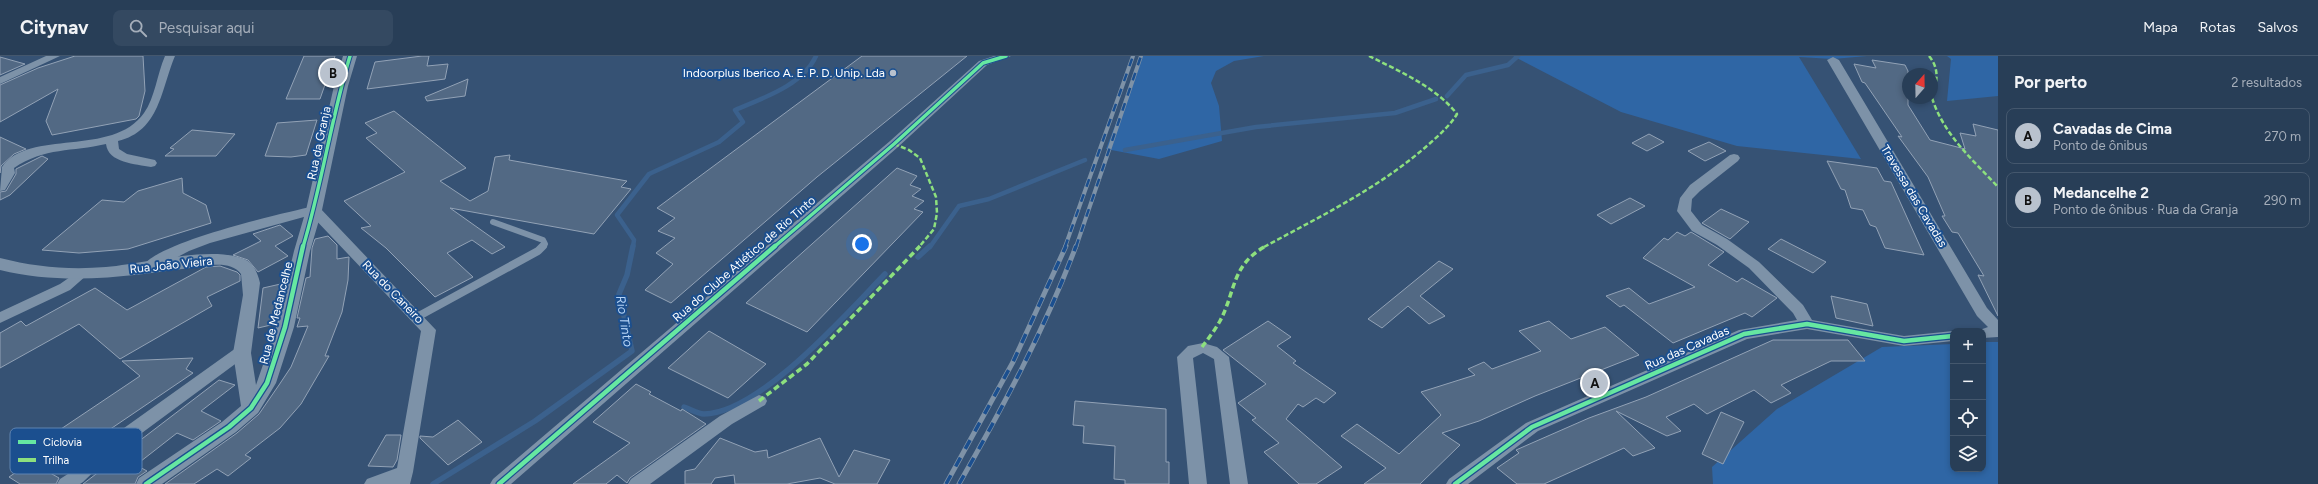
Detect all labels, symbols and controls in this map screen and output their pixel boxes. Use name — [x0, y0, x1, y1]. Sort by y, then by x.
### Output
search box — [113, 10, 393, 46]
text: Citynav — [20, 16, 89, 39]
icon: search — [127, 17, 149, 39]
text: Pesquisar aqui — [159, 19, 254, 37]
text: Mapa — [2143, 19, 2178, 36]
text: Rotas — [2200, 19, 2235, 36]
text: Salvos — [2257, 19, 2298, 36]
pin: B — [320, 58, 346, 88]
place label: Indoorplus Iberico A. E. P. D. Unip. Lda — [683, 66, 885, 80]
marker: Indoorplus Iberico A. E. P. D. Unip. Lda — [888, 68, 898, 78]
north arrow — [1902, 68, 1938, 104]
text: Por perto — [2014, 72, 2087, 92]
text: 2 resultados — [2231, 75, 2302, 90]
street label: Rua da Granja — [304, 105, 334, 181]
text: Cavadas de Cima — [2053, 120, 2172, 138]
text: A — [2023, 129, 2033, 144]
text: 270 m — [2264, 129, 2301, 144]
text: Ponto de ônibus — [2053, 138, 2148, 153]
street label: Travessa das Cavadas — [1878, 142, 1950, 250]
text: Medancelhe 2 — [2053, 184, 2149, 202]
street label: Rua do Clube Atlético de Rio Tinto — [670, 193, 818, 325]
text: B — [2024, 193, 2032, 208]
text: 290 m — [2264, 193, 2301, 208]
text: Ponto de ônibus · Rua da Granja — [2053, 202, 2238, 217]
your location — [852, 234, 872, 254]
street label: Rua João Vieira — [129, 254, 213, 276]
street label: Rua do Caneiro — [359, 258, 427, 326]
street label: Rua de Medancelhe — [256, 260, 296, 366]
water label: Rio Tinto — [613, 294, 636, 348]
street label: Rua das Cavadas — [1643, 323, 1732, 373]
map controls — [1950, 328, 1986, 472]
button: + — [1950, 328, 1986, 364]
button: − — [1950, 364, 1986, 400]
pin: A — [1582, 368, 1608, 398]
button: locate — [1950, 400, 1986, 436]
legend — [10, 428, 142, 474]
text: Ciclovia — [43, 436, 82, 449]
button: layers — [1950, 436, 1986, 472]
text: Trilha — [43, 454, 69, 467]

